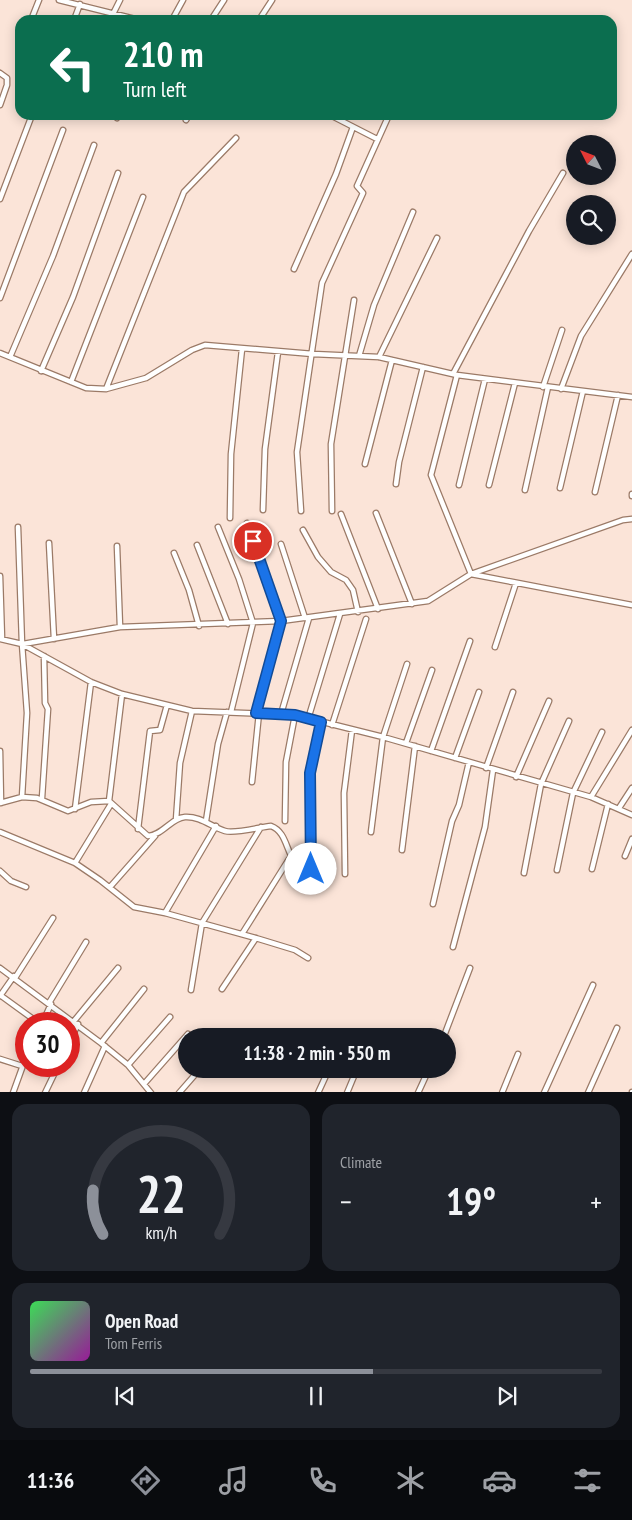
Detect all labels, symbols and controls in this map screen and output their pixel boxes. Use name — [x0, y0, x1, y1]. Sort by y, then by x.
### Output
text: 210 m — [123, 31, 204, 77]
icon: left — [40, 35, 105, 100]
text: Turn left — [123, 75, 187, 103]
north arrow — [566, 135, 616, 185]
map controls — [566, 135, 616, 245]
button: search — [566, 195, 616, 245]
pin — [232, 520, 274, 562]
icon: arrive — [239, 527, 267, 555]
position arrow — [284, 842, 336, 894]
speed limit sign: 30 — [15, 1012, 80, 1077]
text: 11:38 · 2 min · 550 m — [244, 1041, 390, 1065]
text: Climate — [340, 1152, 382, 1172]
text: 22 — [136, 1160, 186, 1227]
text: 19° — [446, 1176, 496, 1225]
text: − — [340, 1183, 352, 1220]
text: + — [590, 1183, 602, 1220]
text: km/h — [145, 1221, 177, 1244]
text: Open Road — [105, 1309, 178, 1333]
text: Tom Ferris — [105, 1333, 162, 1353]
icon: previous — [111, 1382, 139, 1410]
icon: pause — [302, 1382, 330, 1410]
icon: next — [493, 1382, 521, 1410]
icon: directions — [128, 1463, 163, 1498]
icon: music — [216, 1463, 251, 1498]
icon: phone — [305, 1463, 340, 1498]
icon: climate — [393, 1463, 428, 1498]
icon: car — [482, 1463, 517, 1498]
icon: filters — [570, 1463, 605, 1498]
text: 11:36 — [27, 1466, 74, 1494]

